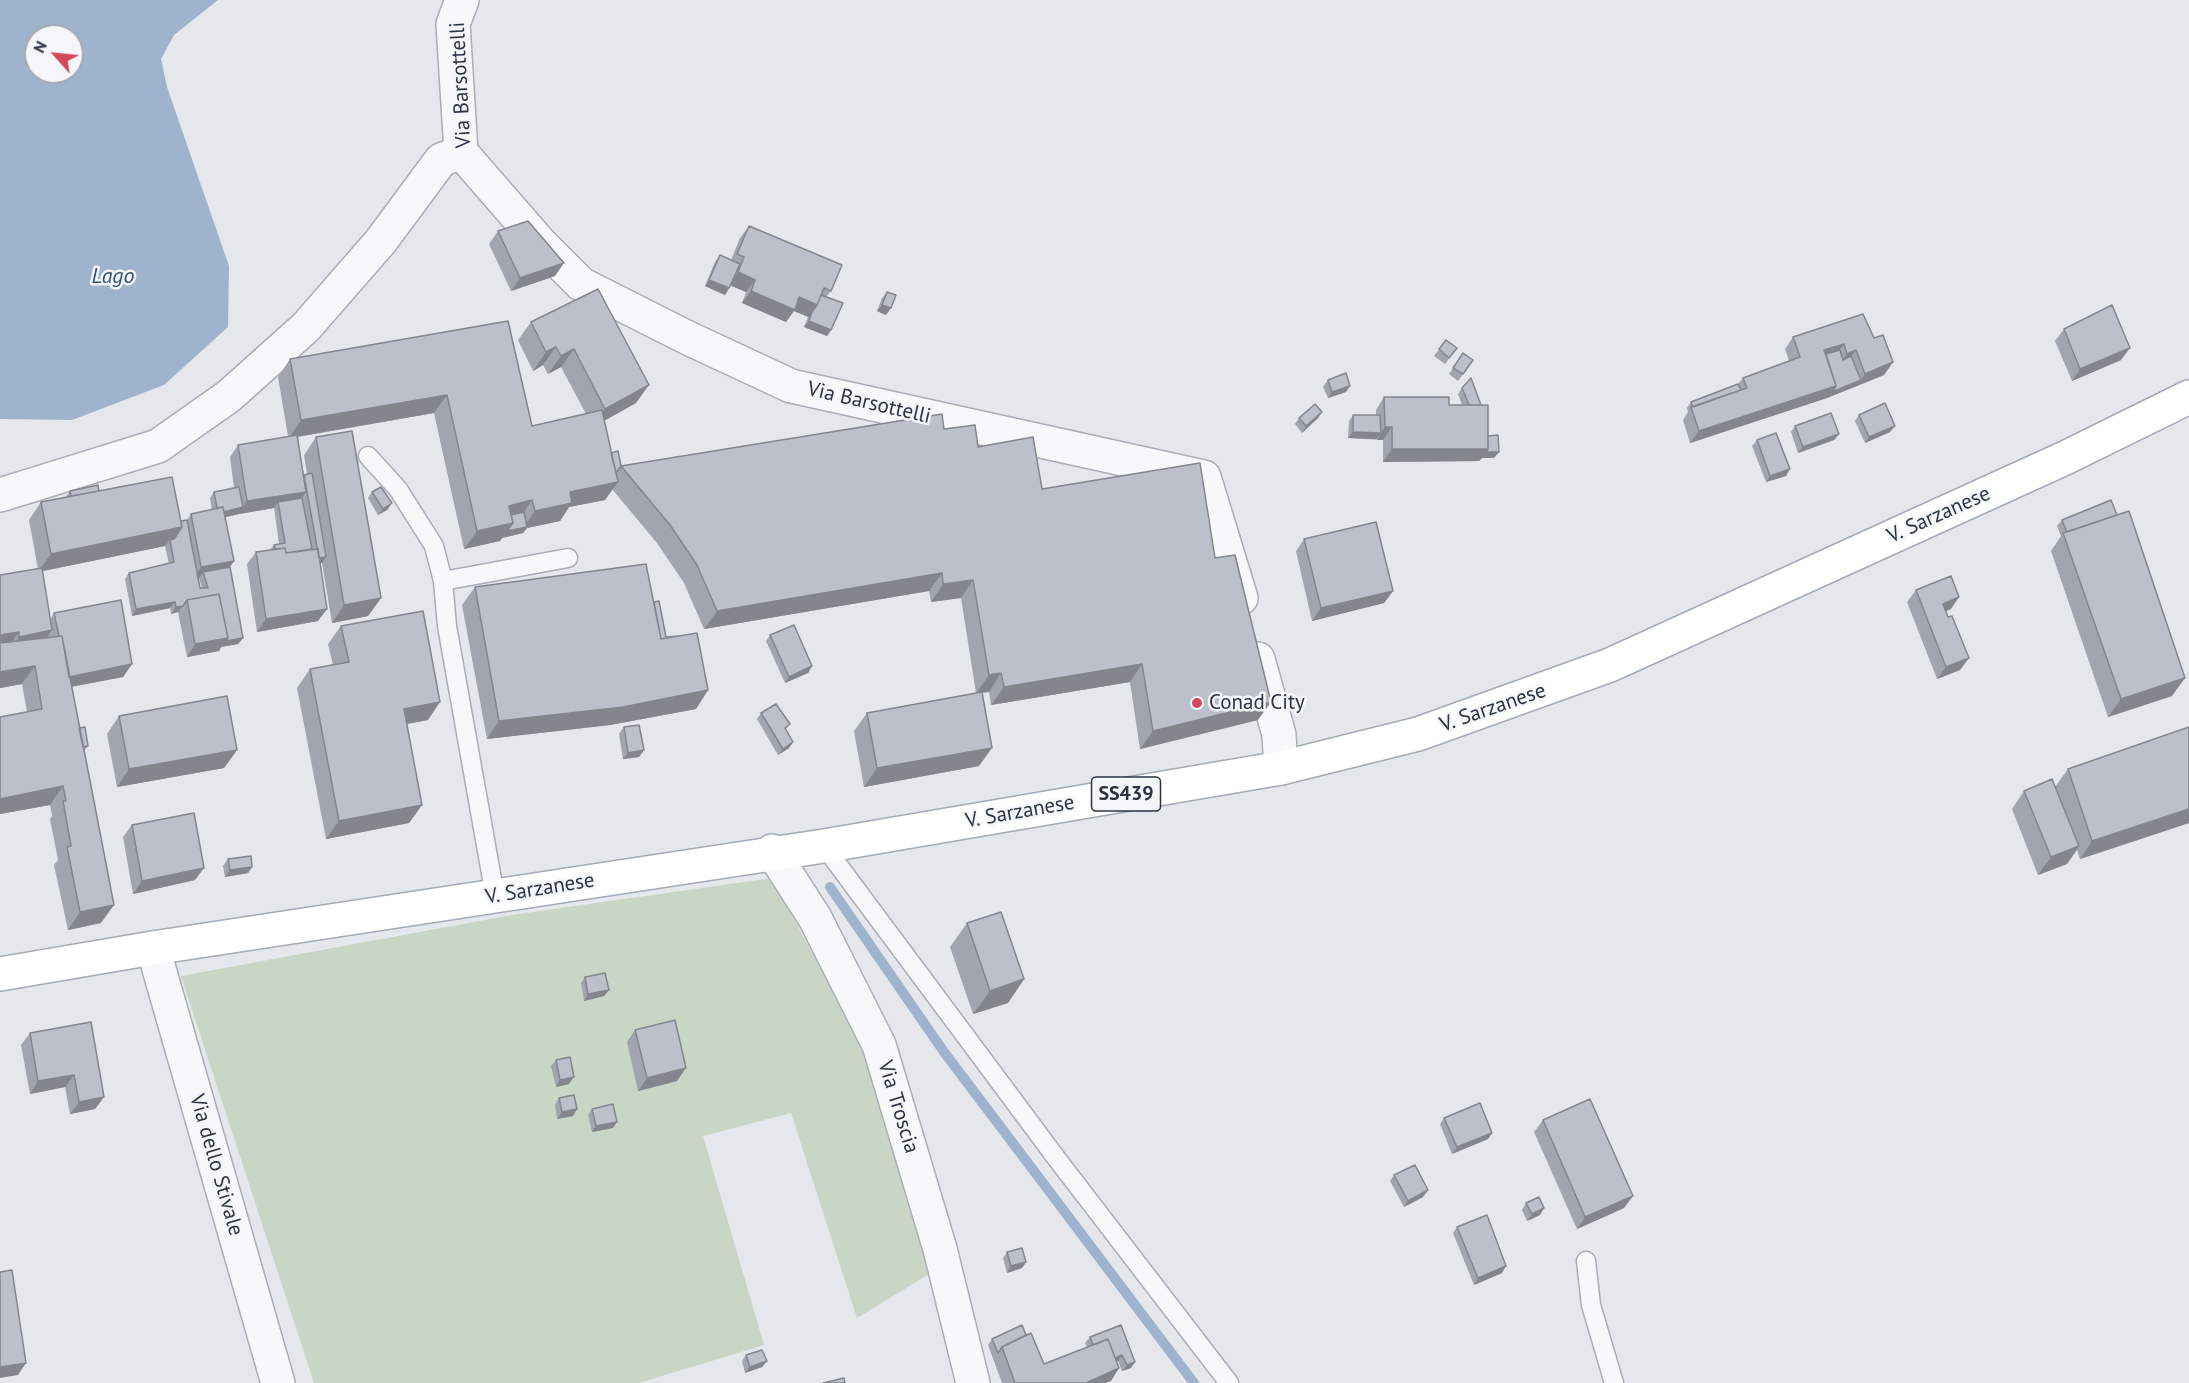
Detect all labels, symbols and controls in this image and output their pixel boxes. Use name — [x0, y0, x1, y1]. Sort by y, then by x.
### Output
street label: Via Barsottelli — [445, 21, 477, 149]
north arrow — [24, 24, 84, 84]
text: N — [28, 38, 51, 56]
water label: Lago — [92, 264, 134, 290]
street label: Via Barsottelli — [805, 377, 933, 429]
street label: V. Sarzanese — [1884, 481, 1994, 549]
street label: V. Sarzanese — [1437, 678, 1549, 738]
place label: Conad City — [1209, 690, 1305, 716]
marker: Conad City — [1190, 696, 1204, 710]
road number: SS439 — [1092, 777, 1160, 811]
street label: V. Sarzanese — [964, 790, 1076, 834]
street label: V. Sarzanese — [484, 868, 596, 910]
street label: Via Troscia — [872, 1058, 924, 1156]
street label: Via dello Stivale — [184, 1091, 248, 1239]

